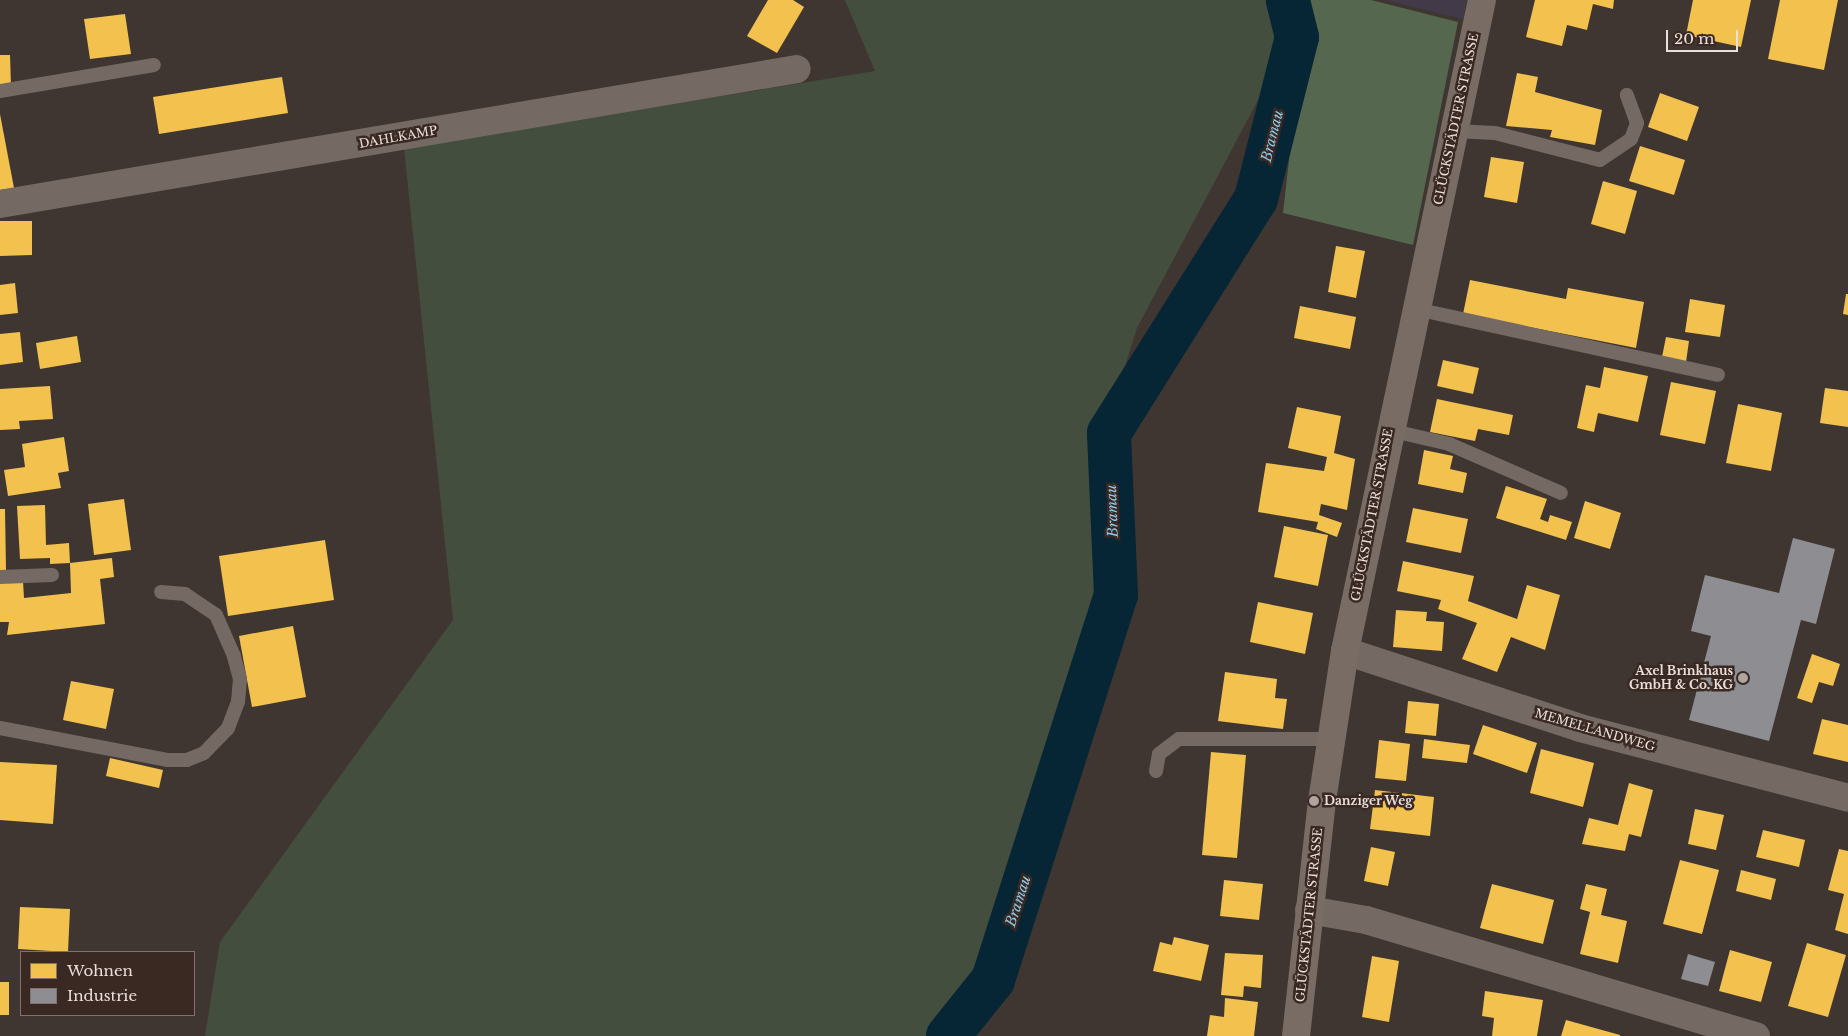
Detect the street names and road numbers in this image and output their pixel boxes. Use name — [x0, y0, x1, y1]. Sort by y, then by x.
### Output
street label: GLÜCKSTÄDTER STRASSE — [1431, 32, 1481, 206]
street label: DAHLKAMP — [358, 123, 438, 151]
street label: GLÜCKSTÄDTER STRASSE — [1348, 427, 1396, 603]
street label: MEMELLANDWEG — [1533, 706, 1657, 754]
street label: GLÜCKSTÄDTER STRASSE — [1293, 827, 1325, 1003]

